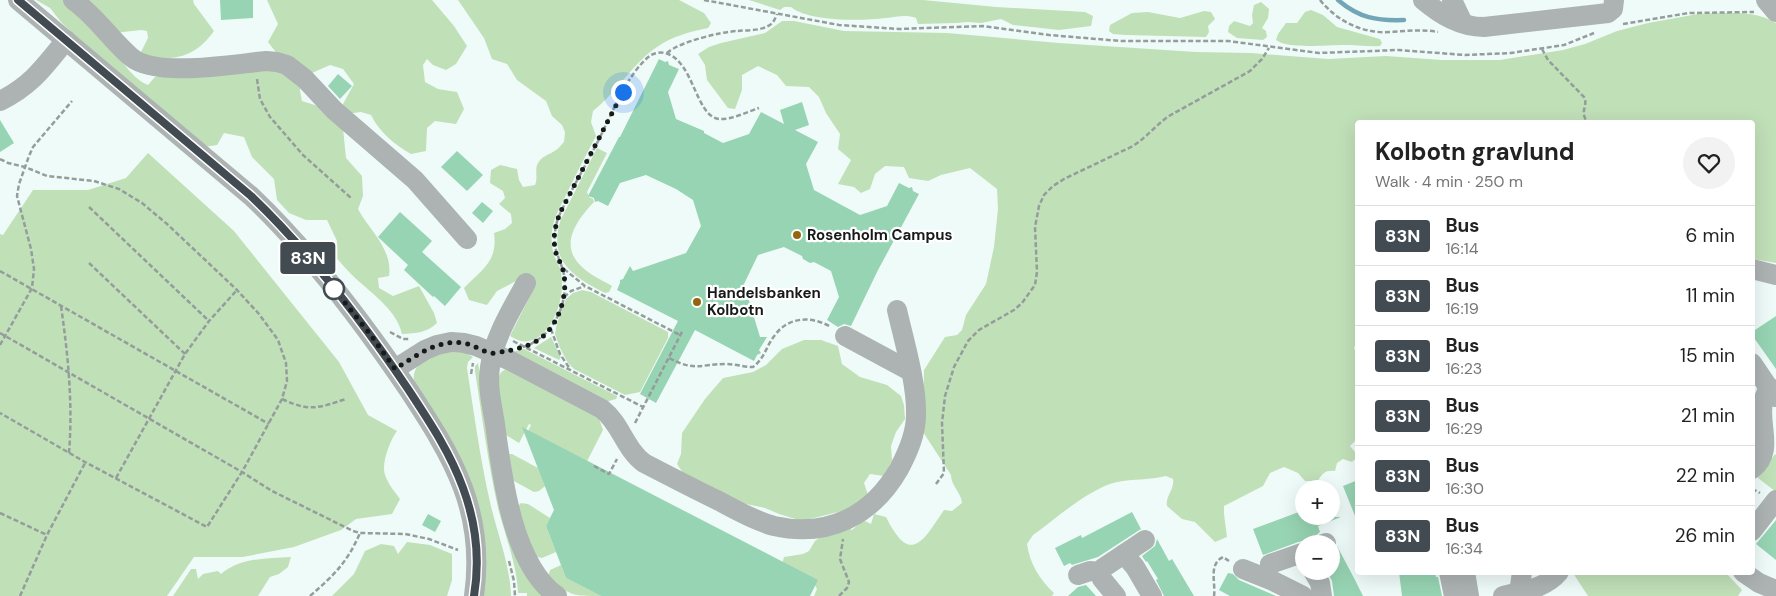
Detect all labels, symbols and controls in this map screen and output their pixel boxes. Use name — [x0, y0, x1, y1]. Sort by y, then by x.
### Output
your location — [611, 80, 636, 105]
text: Kolbotn gravlund — [1375, 136, 1575, 167]
button: heart — [1683, 137, 1735, 189]
text: Walk · 4 min · 250 m — [1375, 171, 1523, 192]
text: Bus — [1445, 213, 1479, 238]
text: 6 min — [1686, 223, 1735, 248]
text: 83N — [1385, 224, 1420, 248]
place label: Rosenholm Campus — [807, 225, 953, 245]
marker: Rosenholm Campus — [791, 229, 803, 241]
text: 16:14 — [1445, 238, 1478, 259]
line badge: 83N — [279, 242, 337, 274]
text: 83N — [290, 246, 326, 270]
text: Bus — [1445, 273, 1479, 298]
unlabelled marker — [323, 278, 345, 300]
place label: Handelsbanken Kolbotn — [707, 283, 821, 320]
text: 11 min — [1686, 283, 1735, 308]
text: 83N — [1385, 284, 1420, 308]
marker: Handelsbanken Kolbotn — [691, 296, 703, 308]
text: 16:19 — [1445, 298, 1479, 319]
text: Bus — [1445, 333, 1479, 358]
text: 15 min — [1680, 343, 1735, 368]
text: 83N — [1385, 344, 1420, 368]
text: 16:23 — [1445, 358, 1482, 379]
text: Bus — [1445, 393, 1479, 418]
text: 21 min — [1681, 403, 1735, 428]
text: 83N — [1385, 404, 1420, 428]
text: 16:29 — [1445, 418, 1483, 439]
text: Bus — [1445, 453, 1479, 478]
text: 22 min — [1676, 463, 1735, 488]
text: 83N — [1385, 464, 1420, 488]
text: 16:30 — [1445, 478, 1484, 499]
map controls — [1295, 480, 1340, 580]
button: + — [1295, 480, 1340, 525]
text: Bus — [1445, 513, 1479, 538]
text: 26 min — [1675, 523, 1735, 548]
text: 83N — [1385, 524, 1420, 548]
button: − — [1295, 535, 1340, 580]
text: 16:34 — [1445, 538, 1483, 559]

